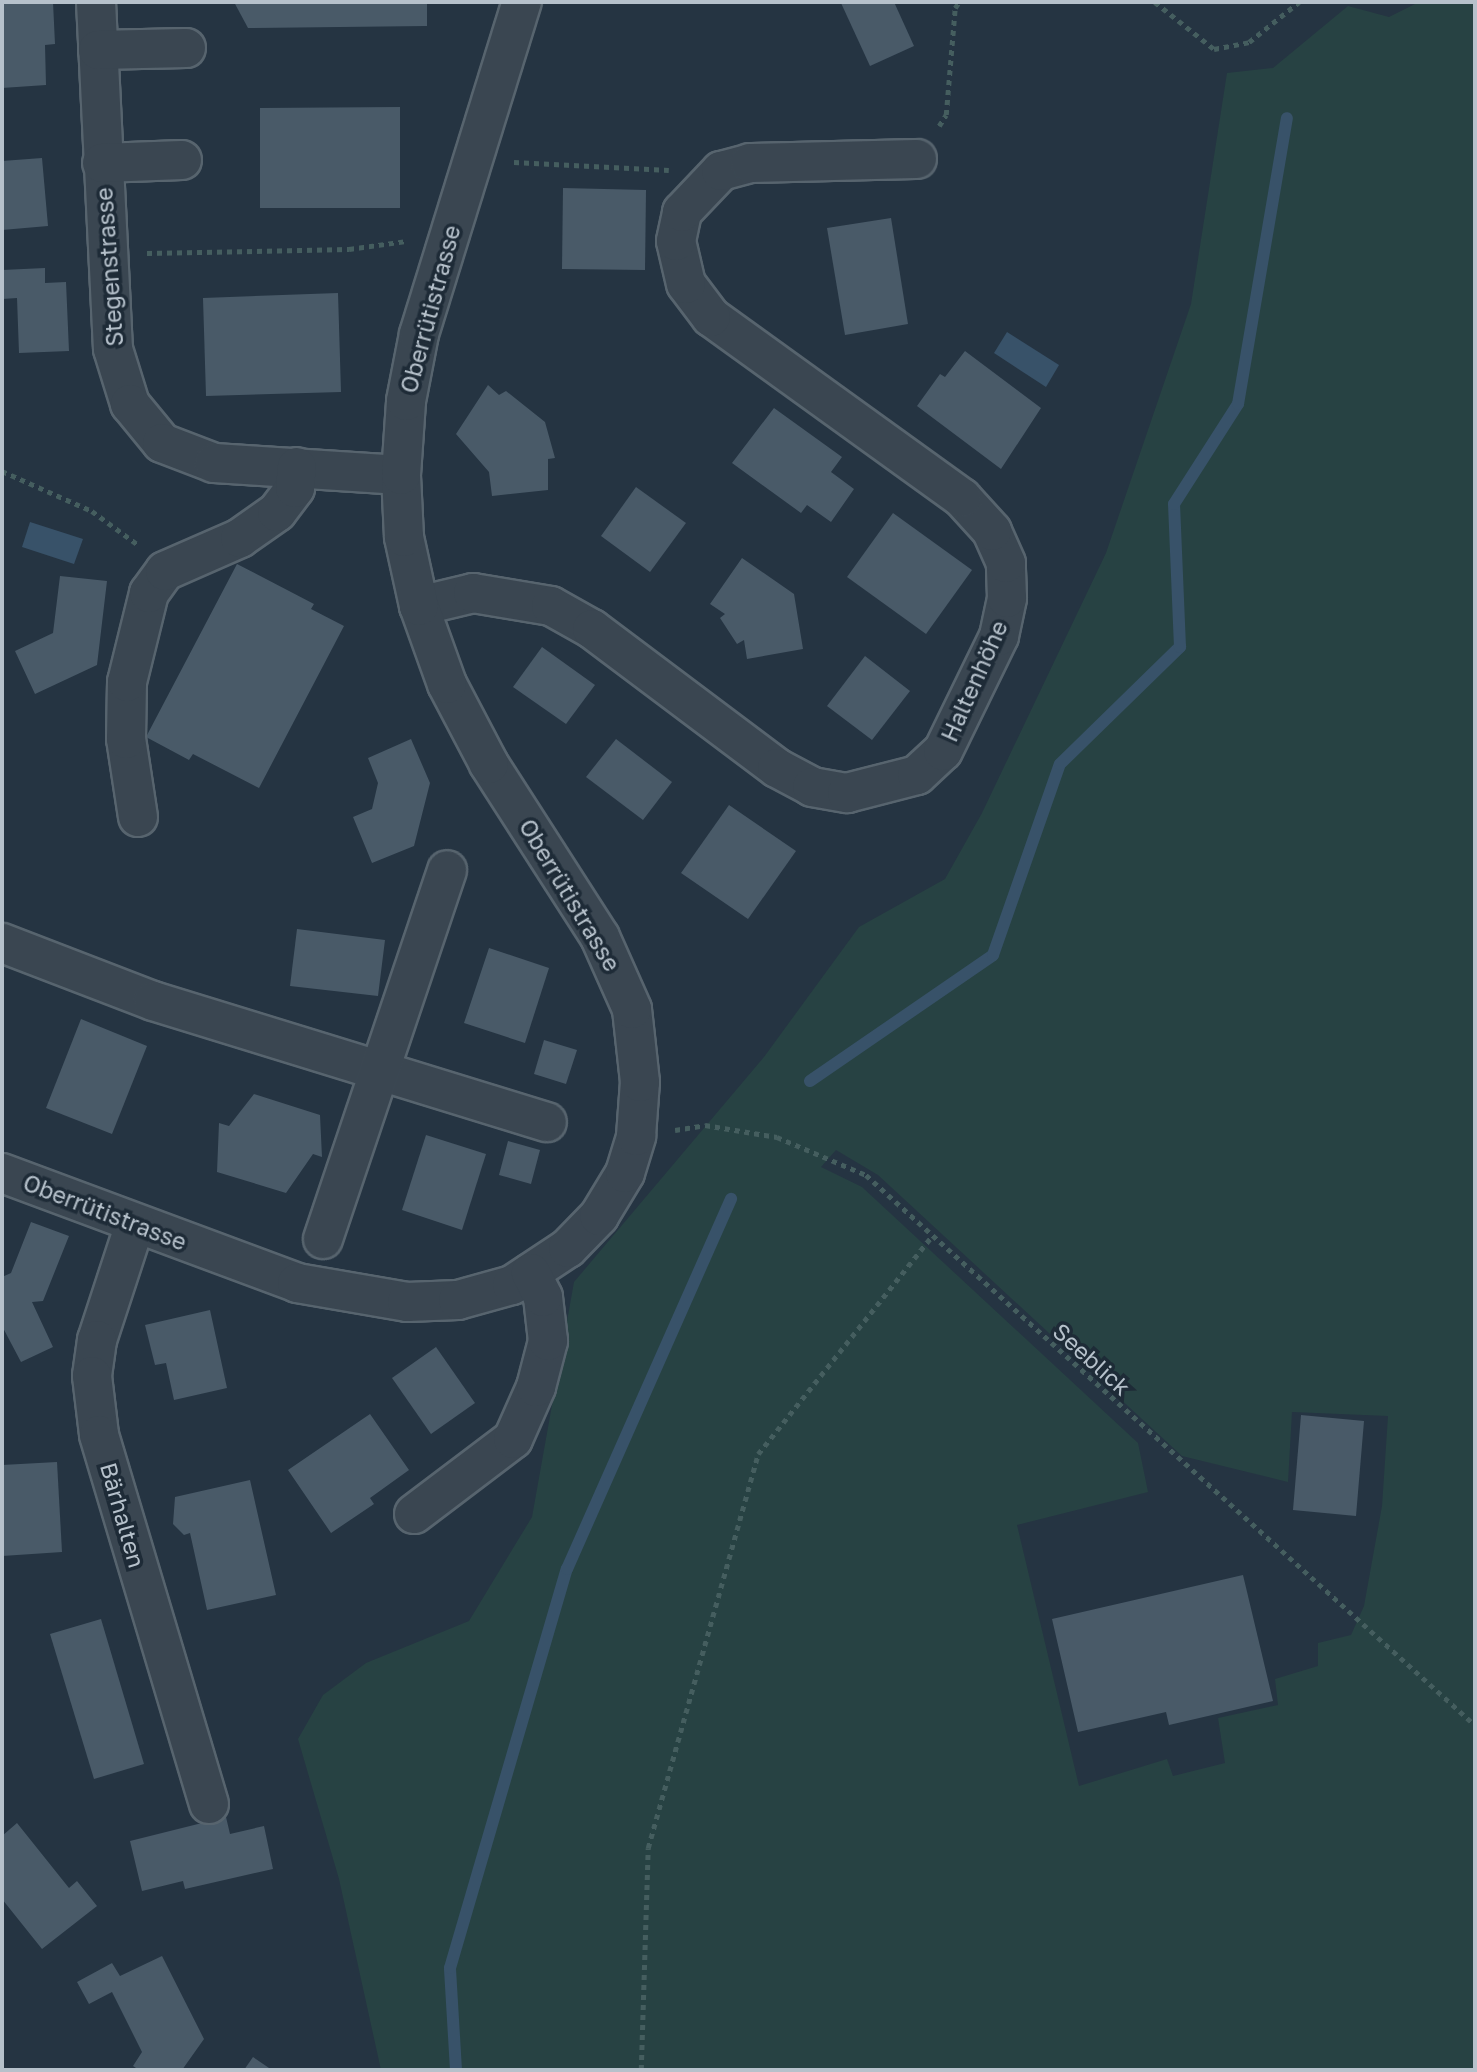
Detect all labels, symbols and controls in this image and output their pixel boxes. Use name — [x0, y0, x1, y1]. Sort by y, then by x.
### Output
street label: Stegenstrasse — [90, 187, 128, 347]
street label: Oberrütistrasse — [394, 222, 466, 396]
street label: Haltenhöhe — [935, 616, 1013, 746]
street label: Oberrütistrasse — [514, 814, 626, 976]
street label: Oberrütistrasse — [20, 1168, 190, 1256]
street label: Seeblick — [1048, 1317, 1136, 1401]
street label: Bärhalten — [95, 1459, 151, 1571]

